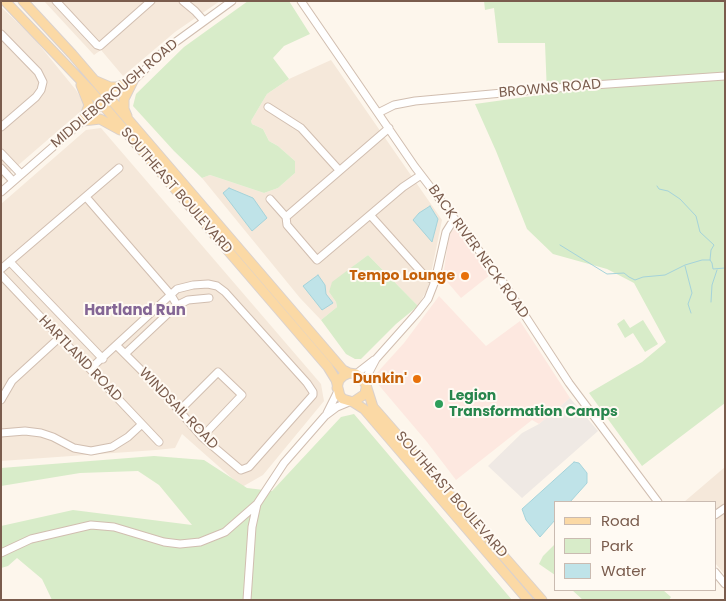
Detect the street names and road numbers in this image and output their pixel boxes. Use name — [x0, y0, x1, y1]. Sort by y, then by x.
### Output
street label: MIDDLEBOROUGH ROAD — [48, 36, 182, 152]
street label: BROWNS ROAD — [498, 76, 602, 102]
street label: SOUTHEAST BOULEVARD — [117, 124, 235, 258]
street label: BACK RIVER NECK ROAD — [424, 182, 532, 322]
street label: HARTLAND ROAD — [35, 313, 125, 405]
street label: WINDSAIL ROAD — [135, 365, 221, 453]
street label: SOUTHEAST BOULEVARD — [392, 428, 510, 562]

